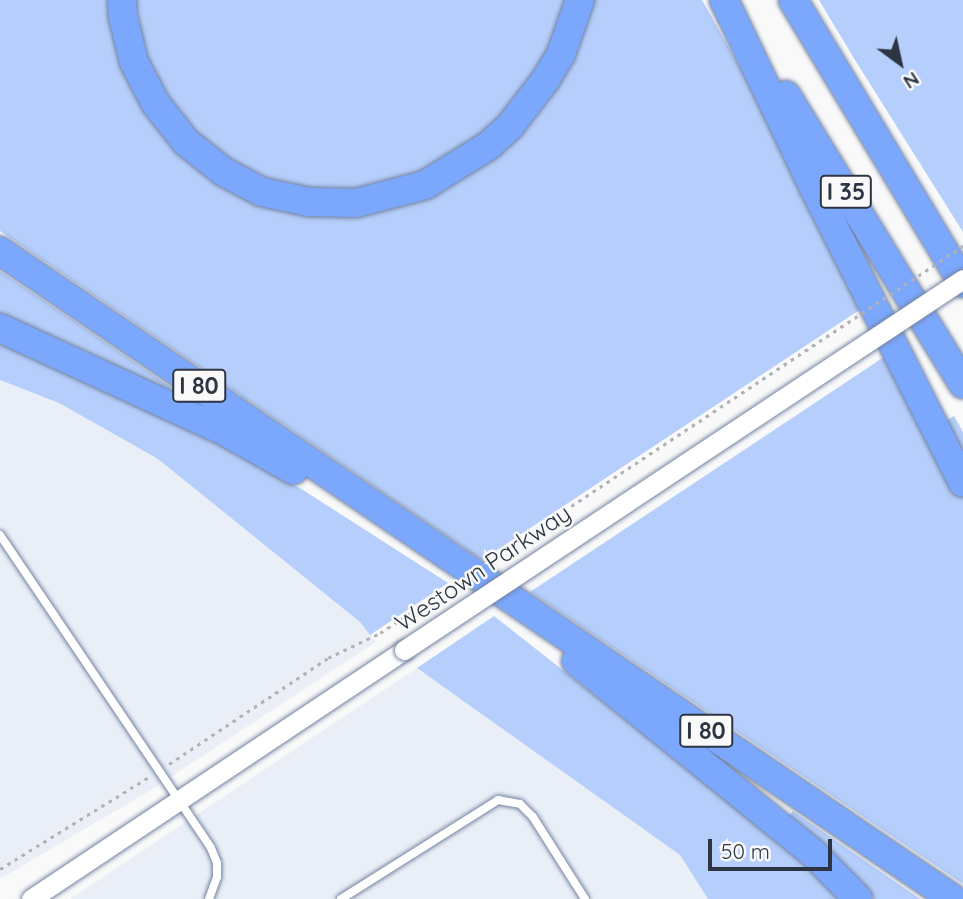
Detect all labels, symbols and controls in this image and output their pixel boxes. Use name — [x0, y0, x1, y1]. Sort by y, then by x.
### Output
north arrow — [865, 28, 935, 98]
text: N — [899, 67, 924, 94]
road number: I 35 — [820, 172, 872, 211]
road number: I 80 — [171, 366, 227, 406]
street label: Westown Parkway — [390, 499, 576, 637]
road number: I 80 — [678, 712, 734, 750]
scale bar — [711, 825, 835, 869]
text: 50 m — [721, 838, 770, 864]

